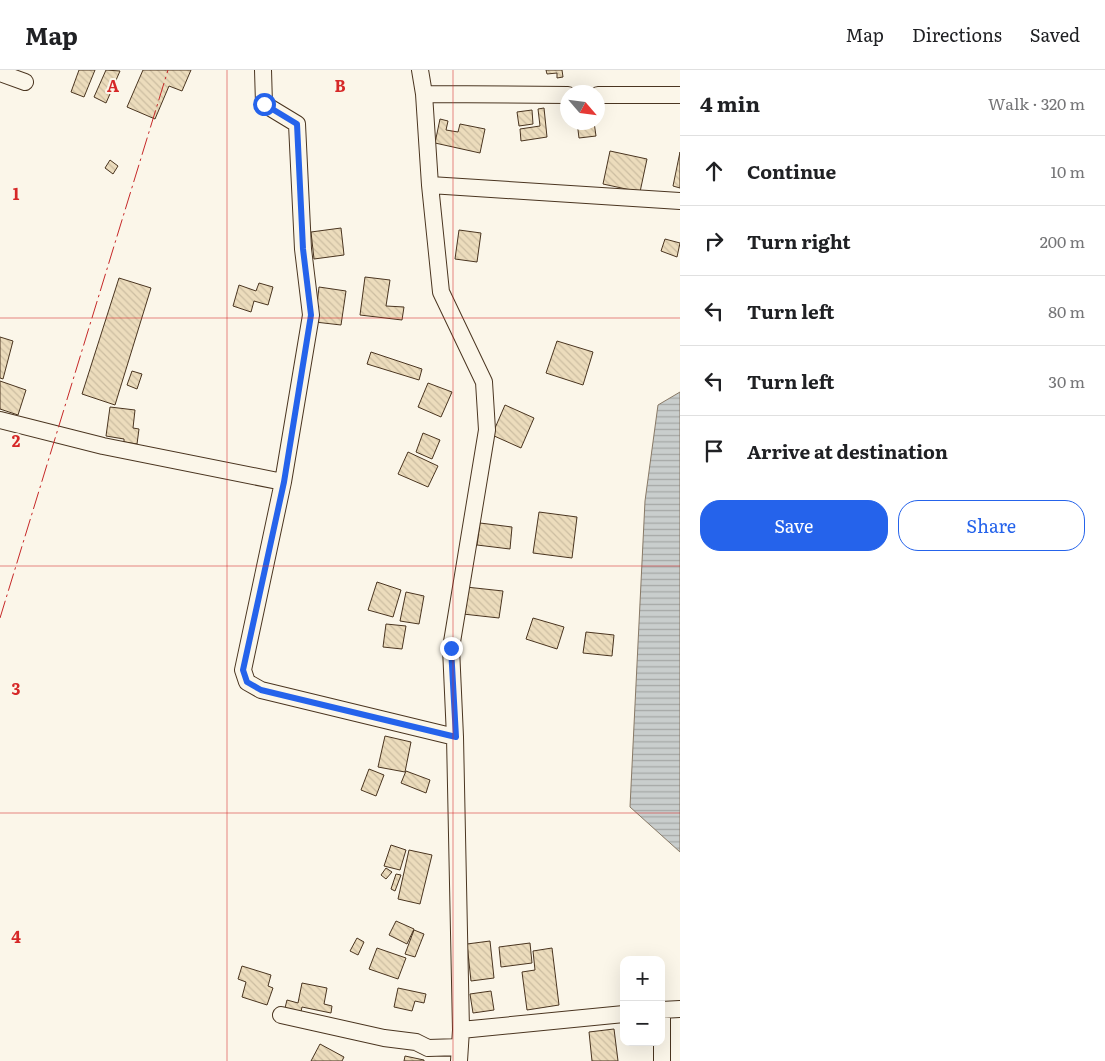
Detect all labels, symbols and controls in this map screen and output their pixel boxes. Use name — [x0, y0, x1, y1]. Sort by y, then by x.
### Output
text: Map — [25, 17, 78, 52]
text: Map — [846, 21, 884, 48]
text: Directions — [912, 21, 1002, 48]
text: Saved — [1030, 21, 1080, 48]
text: A — [107, 73, 119, 97]
text: B — [334, 73, 346, 97]
north arrow — [560, 85, 605, 130]
text: 4 min — [700, 87, 760, 118]
text: Walk · 320 m — [988, 91, 1085, 115]
route start — [253, 93, 276, 116]
icon: ahead — [700, 157, 728, 185]
text: Continue — [747, 157, 836, 185]
text: 10 m — [1051, 159, 1085, 183]
text: 1 — [13, 181, 20, 205]
icon: right — [700, 227, 728, 255]
text: Turn right — [747, 227, 851, 255]
text: 200 m — [1040, 229, 1085, 253]
icon: left — [700, 297, 728, 325]
text: Turn left — [747, 297, 834, 325]
text: 80 m — [1048, 299, 1085, 323]
icon: left — [700, 367, 728, 395]
text: Turn left — [747, 367, 834, 395]
text: 30 m — [1048, 369, 1085, 393]
text: 2 — [12, 428, 21, 452]
icon: arrive — [700, 437, 728, 465]
text: Arrive at destination — [747, 437, 948, 465]
button: Save — [700, 500, 888, 551]
button: Share — [898, 500, 1085, 551]
route end — [440, 637, 463, 660]
text: 3 — [12, 676, 21, 700]
text: 4 — [11, 924, 21, 948]
map controls — [620, 956, 665, 1046]
button: + — [620, 956, 665, 1001]
button: − — [620, 1001, 665, 1046]

